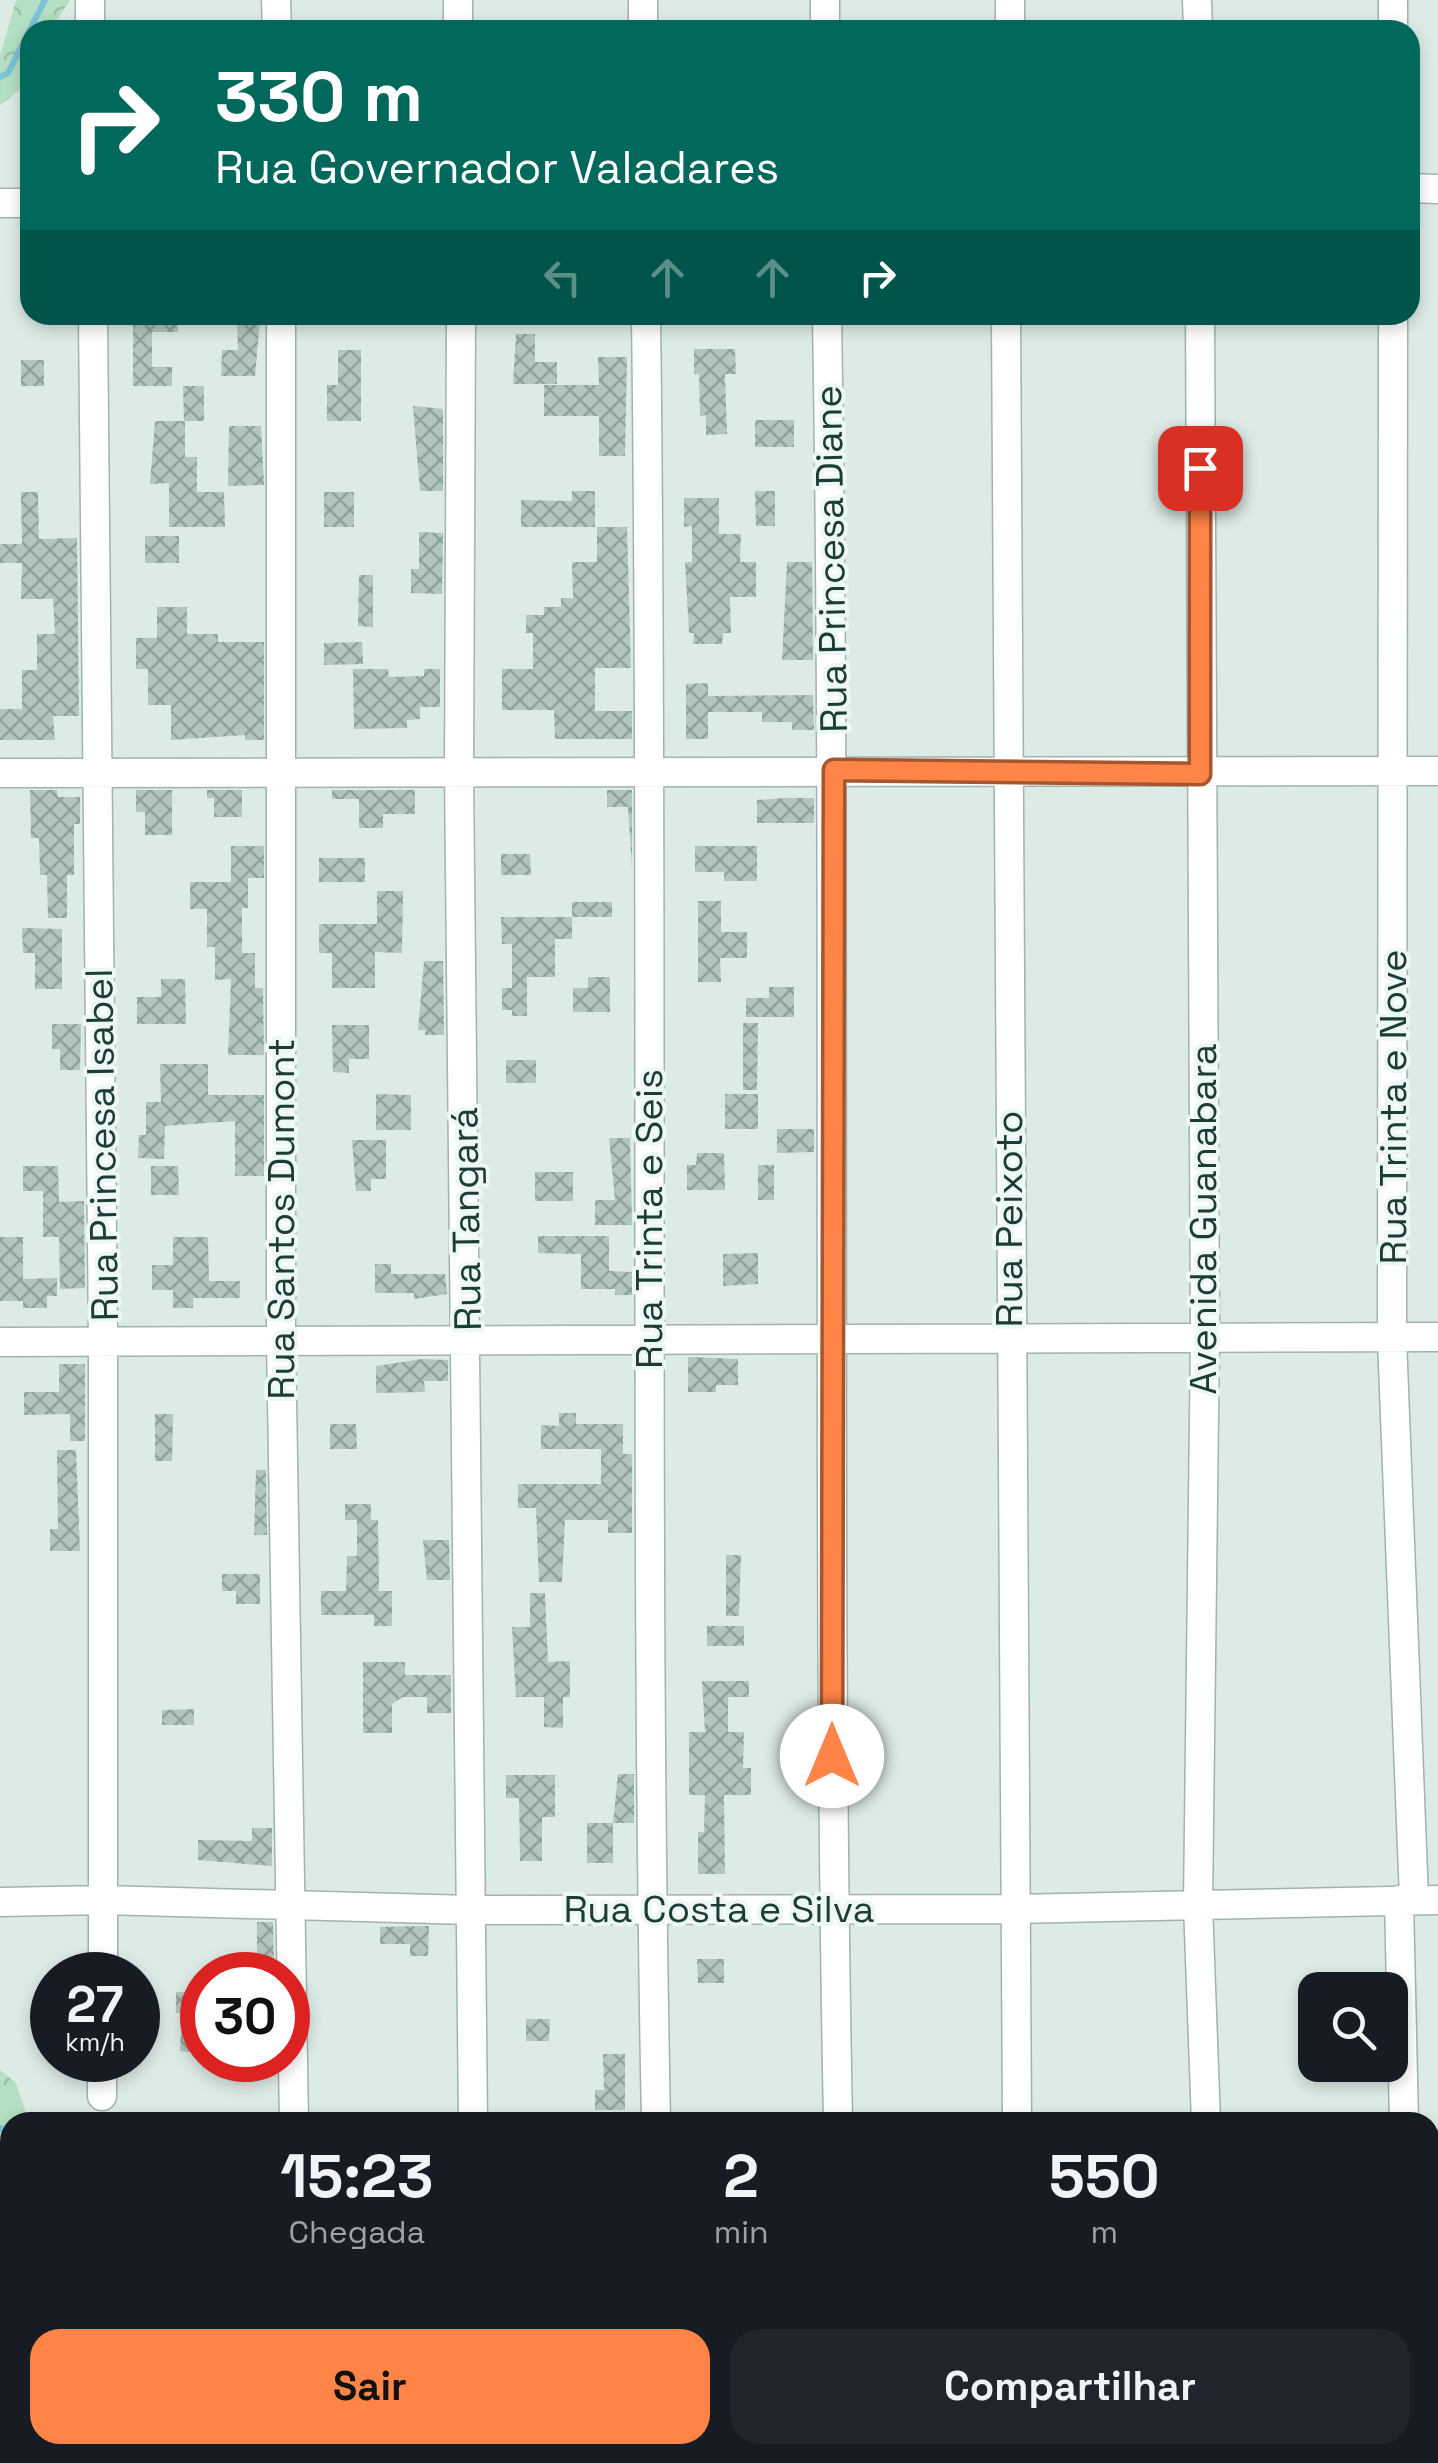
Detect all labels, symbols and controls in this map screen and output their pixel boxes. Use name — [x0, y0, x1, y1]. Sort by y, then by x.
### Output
text: 330 m — [215, 52, 423, 141]
icon: right — [50, 60, 180, 190]
text: Rua Governador Valadares — [215, 139, 779, 196]
icon: left — [535, 250, 590, 305]
icon: ahead — [640, 250, 695, 305]
icon: ahead — [745, 250, 800, 305]
icon: right — [850, 250, 905, 305]
street label: Rua Princesa Diane — [804, 385, 858, 733]
pin — [1158, 426, 1243, 511]
icon: arrive — [1173, 441, 1228, 496]
street label: Rua Trinta e Nove — [1369, 949, 1417, 1265]
street label: Rua Princesa Isabel — [75, 968, 129, 1322]
street label: Rua Santos Dumont — [257, 1038, 305, 1400]
street label: Avenida Guanabara — [1179, 1043, 1227, 1395]
street label: Rua Trinta e Seis — [625, 1069, 673, 1369]
street label: Rua Tangará — [440, 1107, 492, 1331]
street label: Rua Peixoto — [985, 1110, 1033, 1328]
position arrow — [780, 1704, 884, 1808]
street label: Rua Costa e Silva — [563, 1885, 875, 1933]
speed limit sign: 30 — [180, 1952, 310, 2082]
map controls — [1298, 1972, 1408, 2082]
button: search — [1298, 1972, 1408, 2082]
text: 27 — [67, 1973, 123, 2037]
text: km/h — [65, 2026, 125, 2058]
text: 15:23 — [280, 2138, 433, 2215]
text: 2 — [723, 2138, 759, 2215]
text: 550 — [1049, 2138, 1160, 2215]
text: Chegada — [289, 2212, 425, 2252]
text: min — [714, 2212, 769, 2252]
text: m — [1091, 2212, 1118, 2252]
button: Sair — [30, 2329, 710, 2444]
button: Compartilhar — [730, 2329, 1410, 2444]

